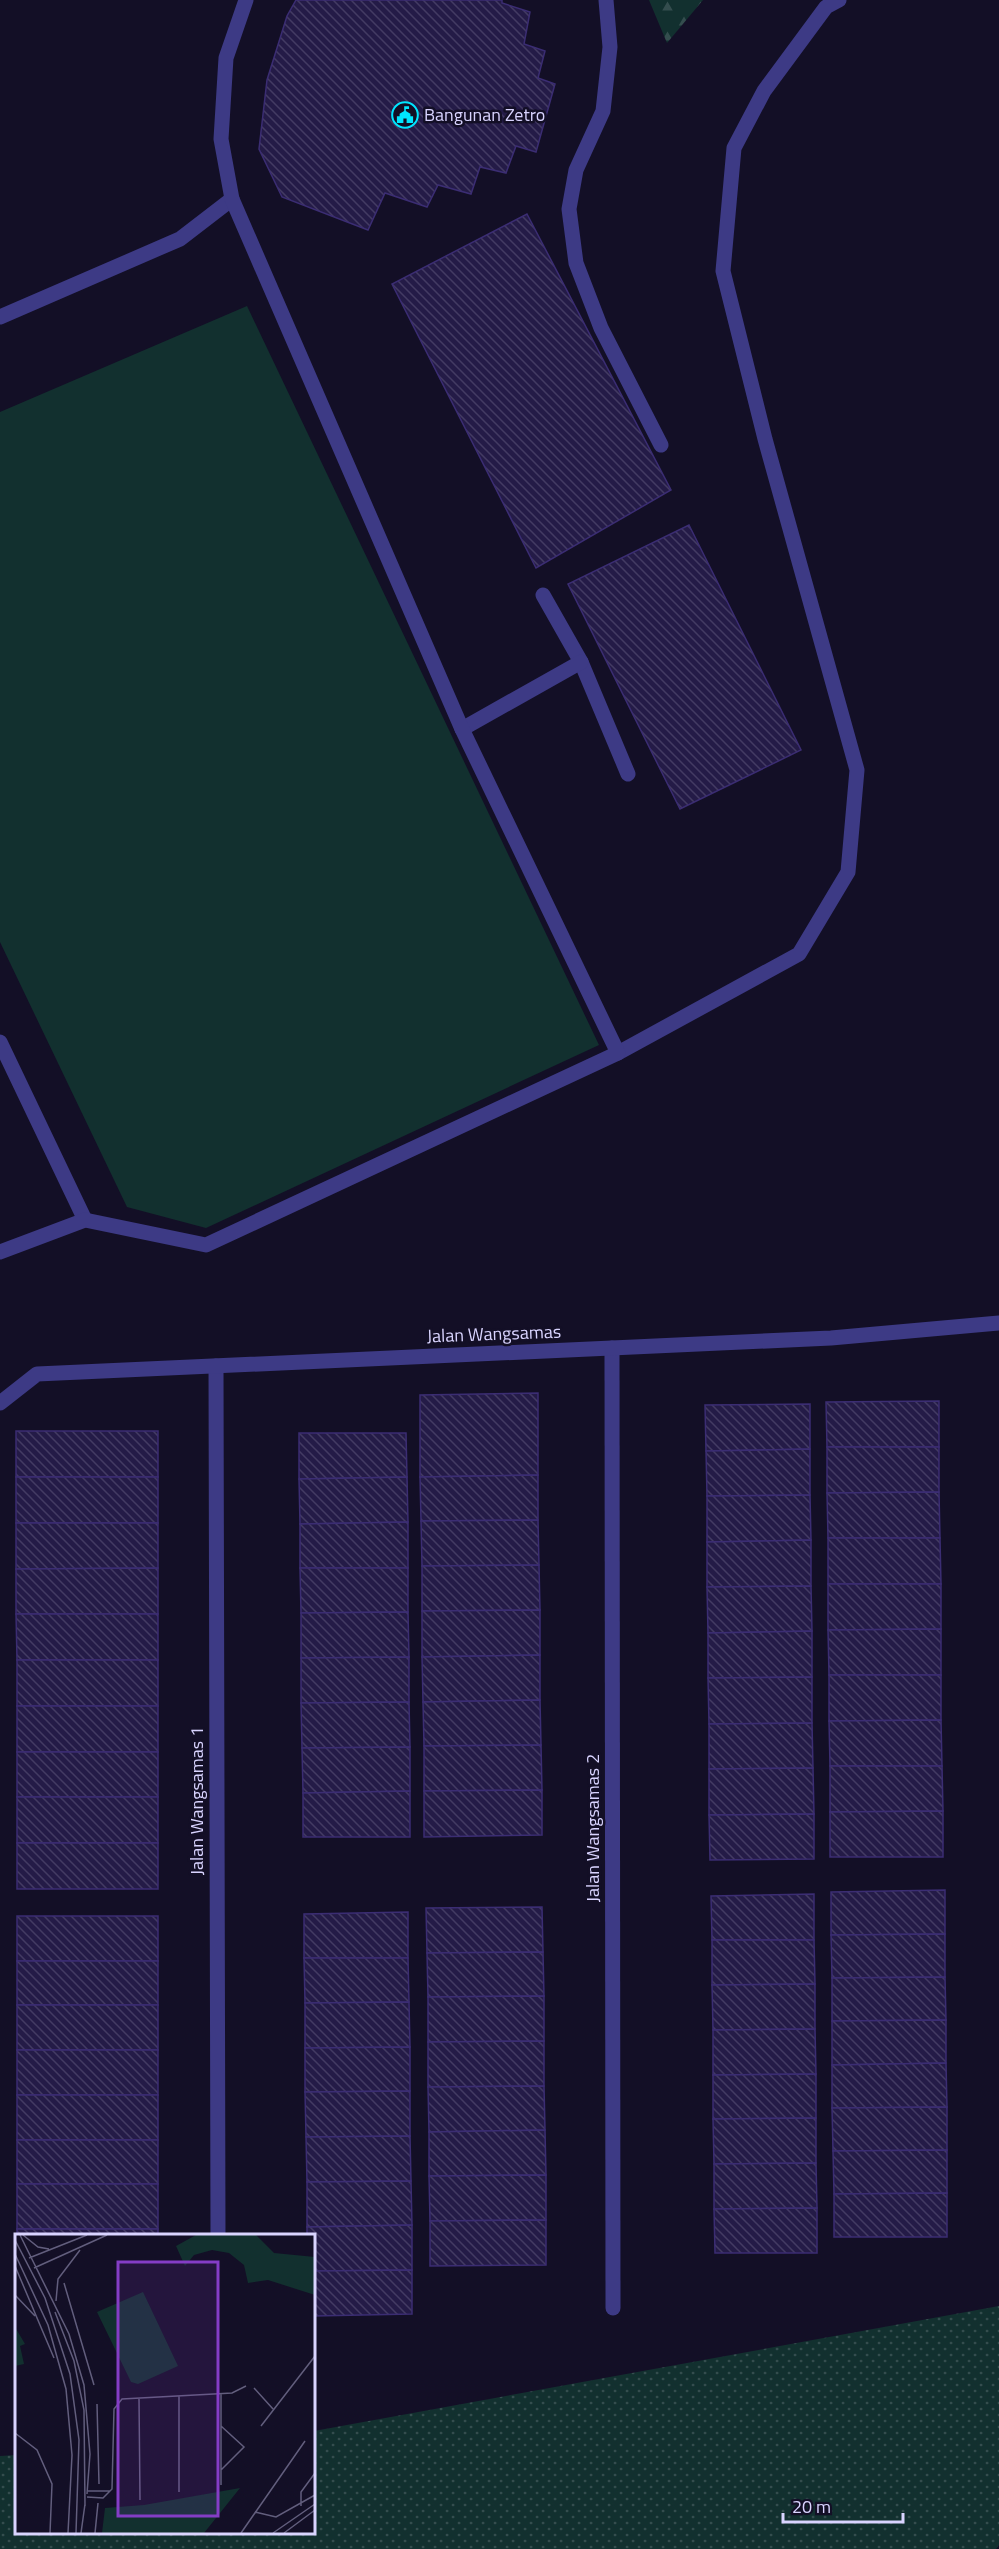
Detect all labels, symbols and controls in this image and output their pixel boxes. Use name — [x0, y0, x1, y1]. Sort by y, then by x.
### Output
public building icon: Bangunan Zetro — [390, 100, 420, 130]
place label: Bangunan Zetro — [424, 101, 545, 128]
street label: Jalan Wangsamas — [426, 1318, 562, 1349]
street label: Jalan Wangsamas 1 — [183, 1727, 210, 1875]
street label: Jalan Wangsamas 2 — [579, 1754, 606, 1902]
inset map — [15, 2234, 315, 2534]
scale bar — [783, 2486, 903, 2524]
text: 20 m — [792, 2493, 831, 2520]

